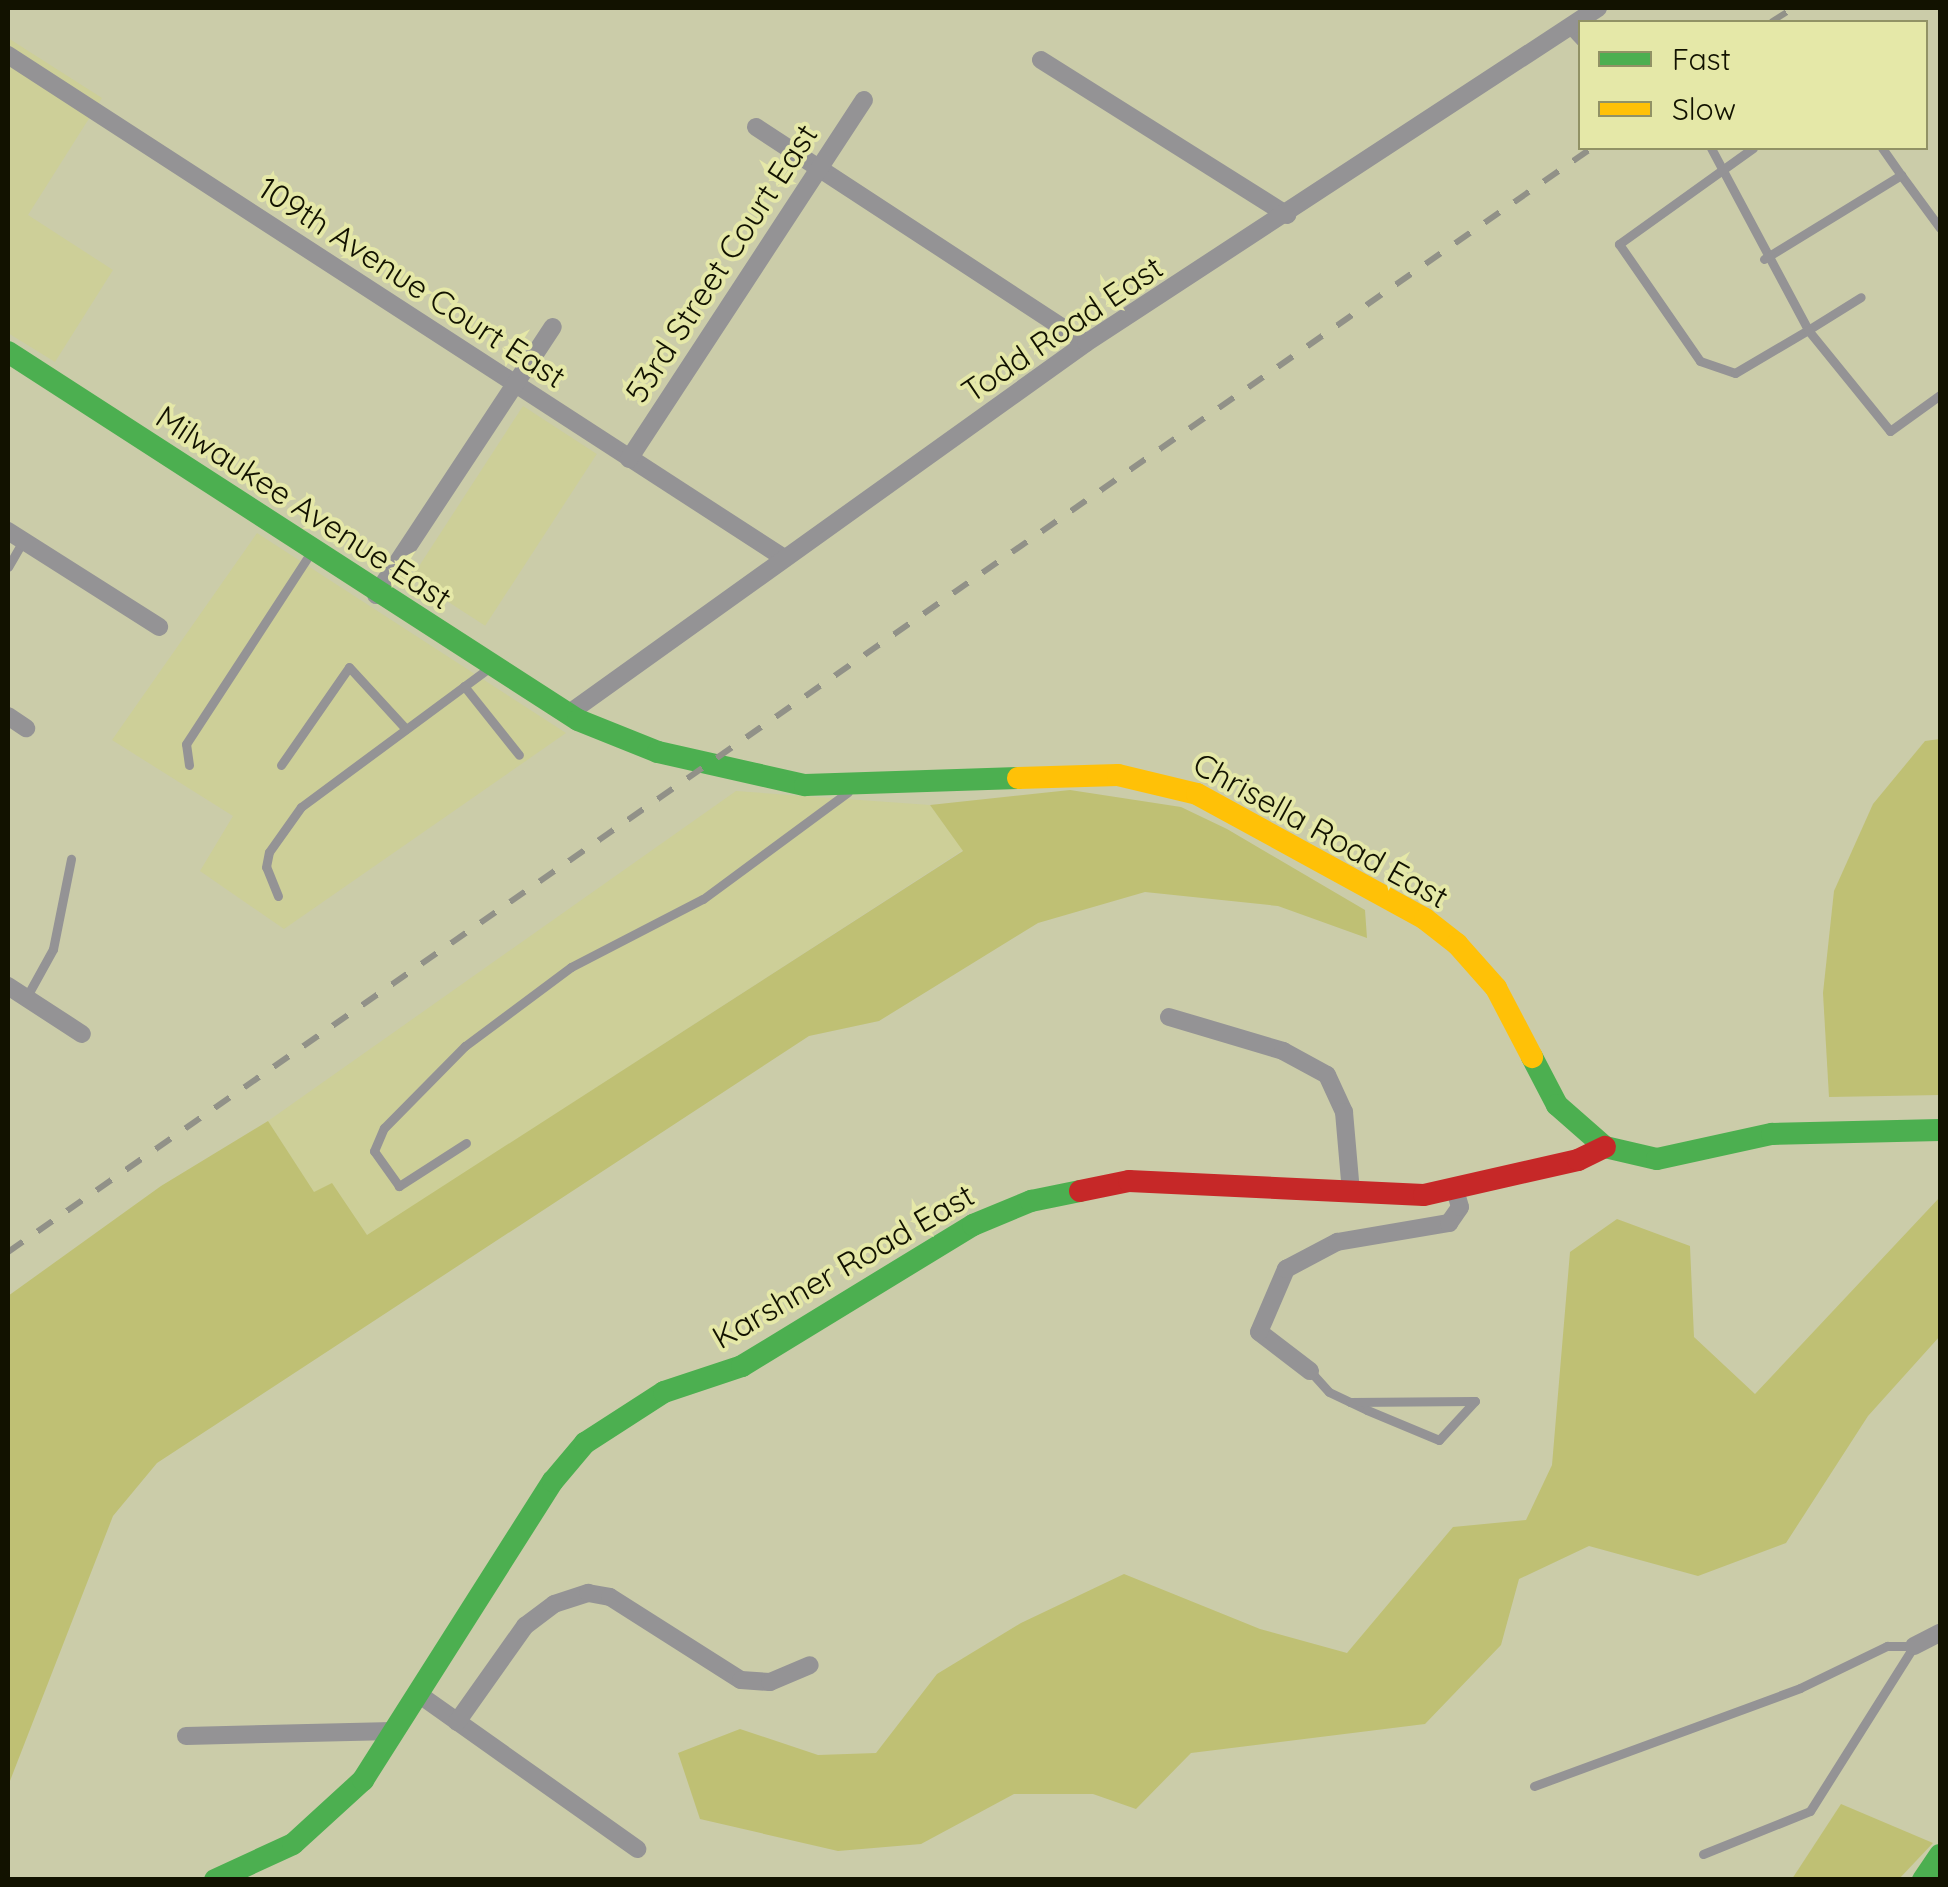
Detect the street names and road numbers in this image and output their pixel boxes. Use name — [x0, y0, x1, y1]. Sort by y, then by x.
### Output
street label: 53rd Street Court East — [617, 117, 825, 409]
street label: 109th Avenue Court East — [251, 168, 573, 396]
street label: Todd Road East — [954, 248, 1170, 410]
street label: Milwaukee Avenue East — [149, 397, 459, 617]
street label: Chrisella Road East — [1187, 744, 1455, 916]
street label: Karshner Road East — [705, 1175, 981, 1357]

